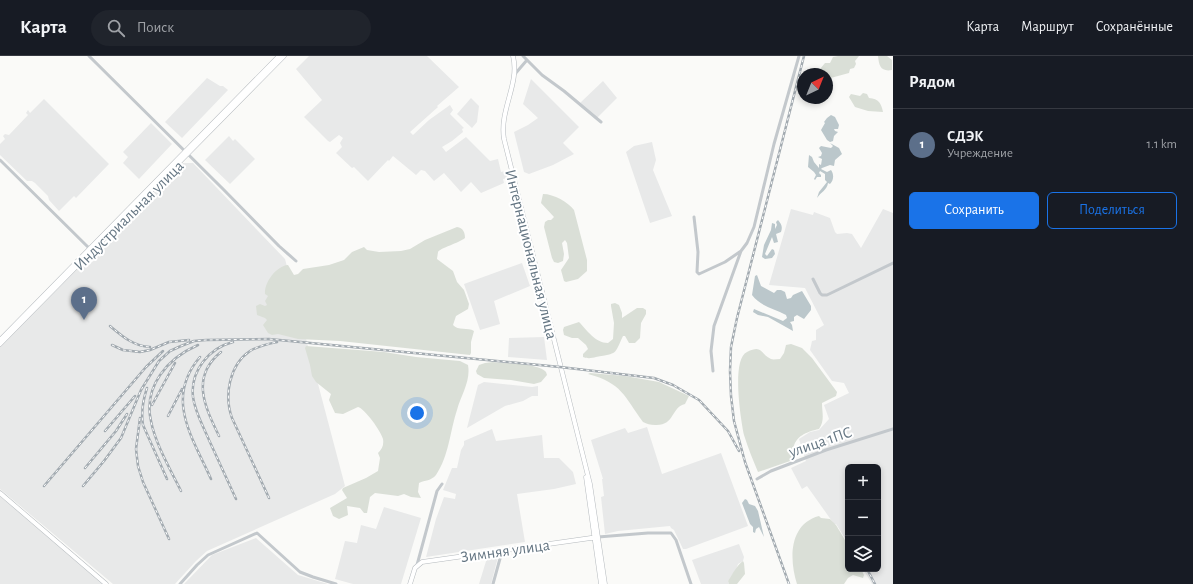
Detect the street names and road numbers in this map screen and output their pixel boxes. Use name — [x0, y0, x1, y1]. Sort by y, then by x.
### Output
street label: Индустриальная улица — [71, 158, 187, 274]
street label: Интернациональная улица — [501, 168, 560, 341]
street label: улица 1ПС — [786, 424, 854, 461]
street label: Зимняя улица — [459, 537, 551, 566]

